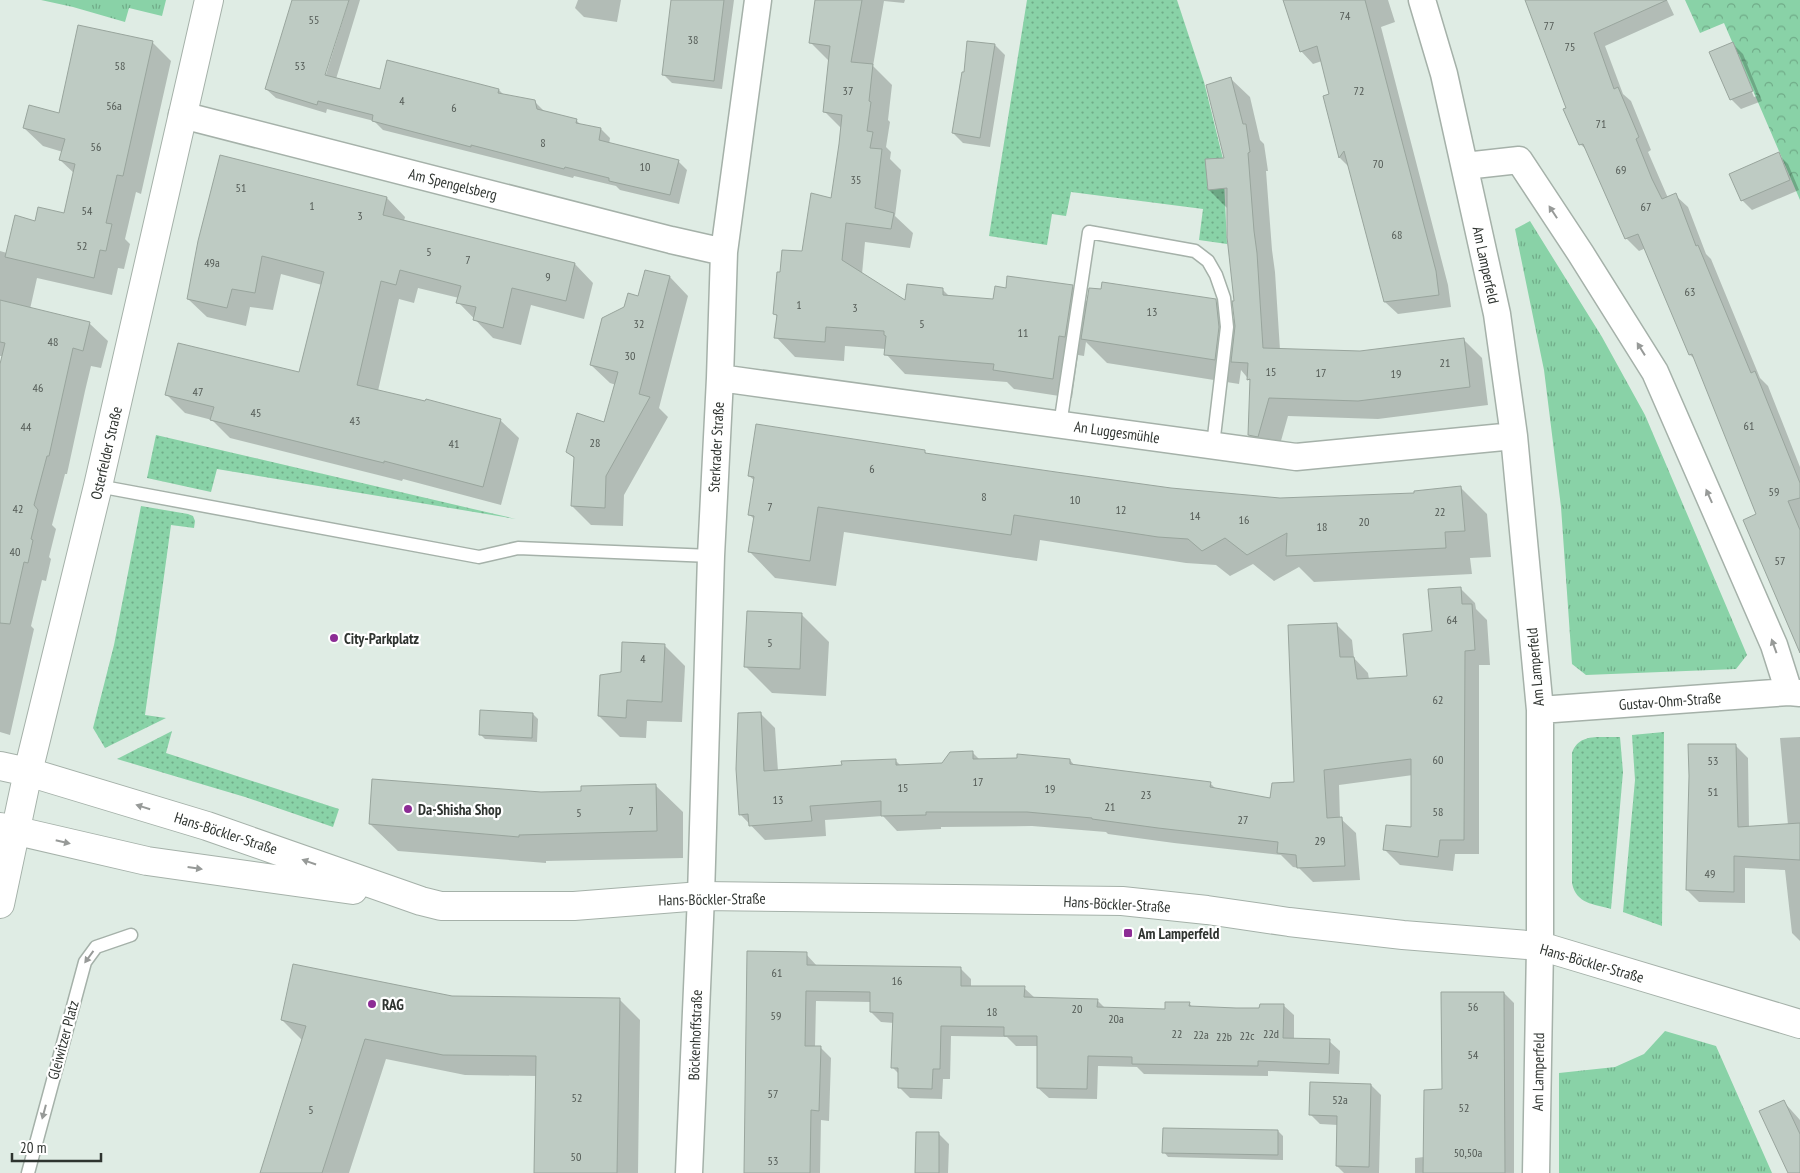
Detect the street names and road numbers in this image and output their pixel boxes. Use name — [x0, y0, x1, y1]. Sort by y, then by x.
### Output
street label: Am Spengelsberg — [407, 164, 499, 204]
street label: Am Lamperfeld — [1469, 225, 1503, 305]
street label: Sterkrader Straße — [704, 401, 728, 493]
street label: Osterfelder Straße — [86, 404, 126, 502]
street label: An Luggesmühle — [1073, 417, 1161, 447]
street label: Am Lamperfeld — [1522, 627, 1548, 707]
street label: Gustav-Ohm-Straße — [1618, 688, 1722, 714]
street label: Hans-Böckler-Straße — [172, 807, 280, 859]
street label: Hans-Böckler-Straße — [658, 889, 766, 909]
street label: Hans-Böckler-Straße — [1063, 892, 1171, 916]
street label: Hans-Böckler-Straße — [1538, 939, 1646, 987]
street label: Böckenhoffstraße — [684, 989, 706, 1081]
street label: Gleiwitzer Platz — [43, 998, 83, 1082]
street label: Am Lamperfeld — [1528, 1033, 1548, 1111]

